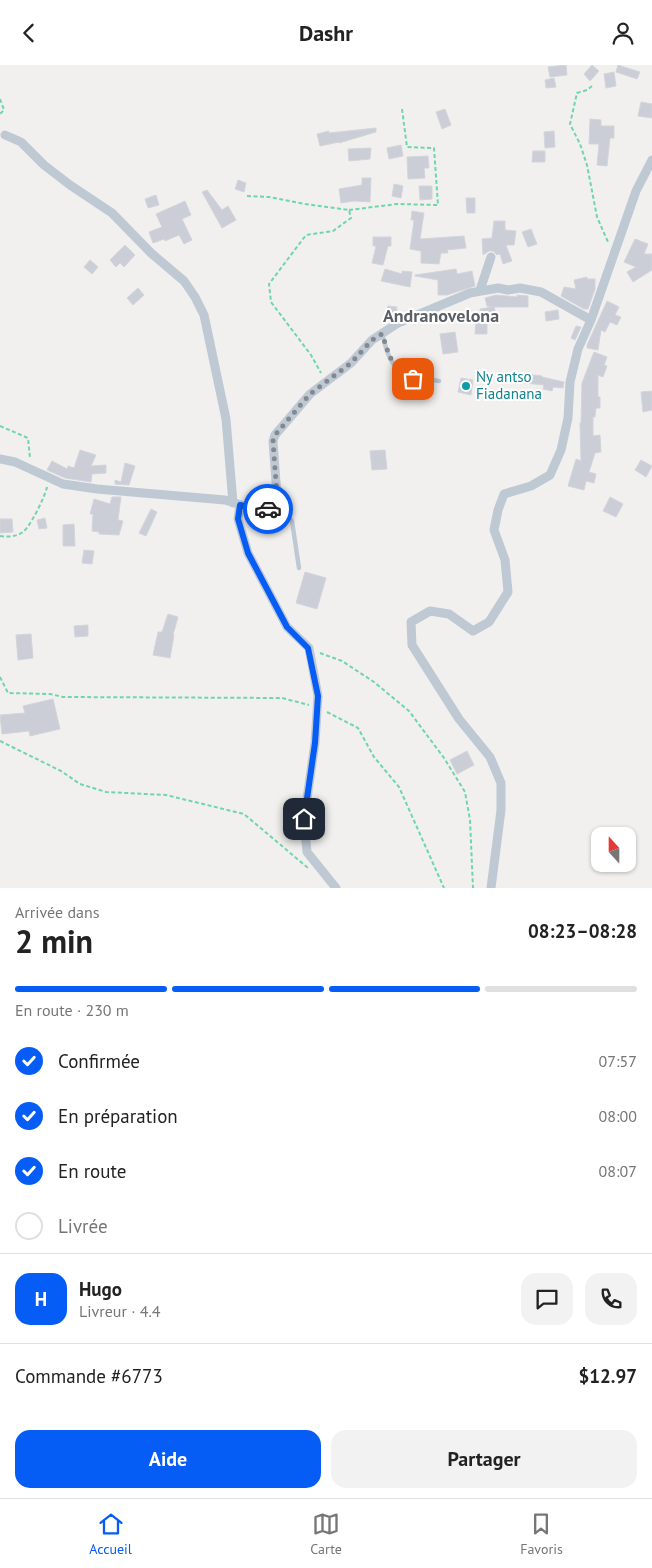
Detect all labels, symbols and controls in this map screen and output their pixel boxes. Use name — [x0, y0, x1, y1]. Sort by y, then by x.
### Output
icon: back — [15, 19, 43, 47]
text: Dashr — [299, 19, 353, 47]
icon: person — [609, 19, 637, 47]
district label: Andranovelona — [383, 304, 499, 327]
pin — [392, 358, 434, 400]
icon: bag — [399, 365, 427, 393]
place label: Ny antso Fiadanana — [476, 367, 542, 403]
marker: Ny antso Fiadanana — [460, 380, 472, 392]
courier — [243, 484, 293, 534]
icon: car — [254, 495, 282, 523]
pin — [283, 798, 325, 840]
icon: home — [290, 805, 318, 833]
north arrow — [591, 827, 636, 873]
map controls — [591, 827, 636, 872]
text: Arrivée dans — [15, 902, 99, 922]
text: 08:23–08:28 — [528, 919, 637, 943]
text: 2 min — [15, 920, 93, 962]
text: En route · 230 m — [15, 1000, 129, 1020]
icon: check — [15, 1047, 43, 1075]
text: Confirmée — [58, 1049, 140, 1073]
text: 07:57 — [599, 1051, 637, 1071]
icon: check — [15, 1102, 43, 1130]
text: En préparation — [58, 1104, 178, 1128]
text: 08:00 — [599, 1106, 637, 1126]
icon: check — [15, 1157, 43, 1185]
text: En route — [58, 1159, 126, 1183]
text: 08:07 — [599, 1161, 637, 1181]
text: Livrée — [58, 1214, 108, 1238]
button: chat — [521, 1273, 573, 1325]
button: phone — [585, 1273, 637, 1325]
text: Hugo — [79, 1277, 122, 1301]
text: H — [35, 1287, 47, 1311]
text: Livreur · 4.4 — [79, 1301, 161, 1321]
text: Commande #6773 — [15, 1364, 163, 1388]
text: $12.97 — [578, 1364, 637, 1388]
button: Aide — [15, 1430, 321, 1488]
button: Partager — [331, 1430, 637, 1488]
tab: Accueil — [89, 1510, 132, 1558]
tab: Carte — [310, 1510, 342, 1558]
tab: Favoris — [520, 1510, 563, 1558]

